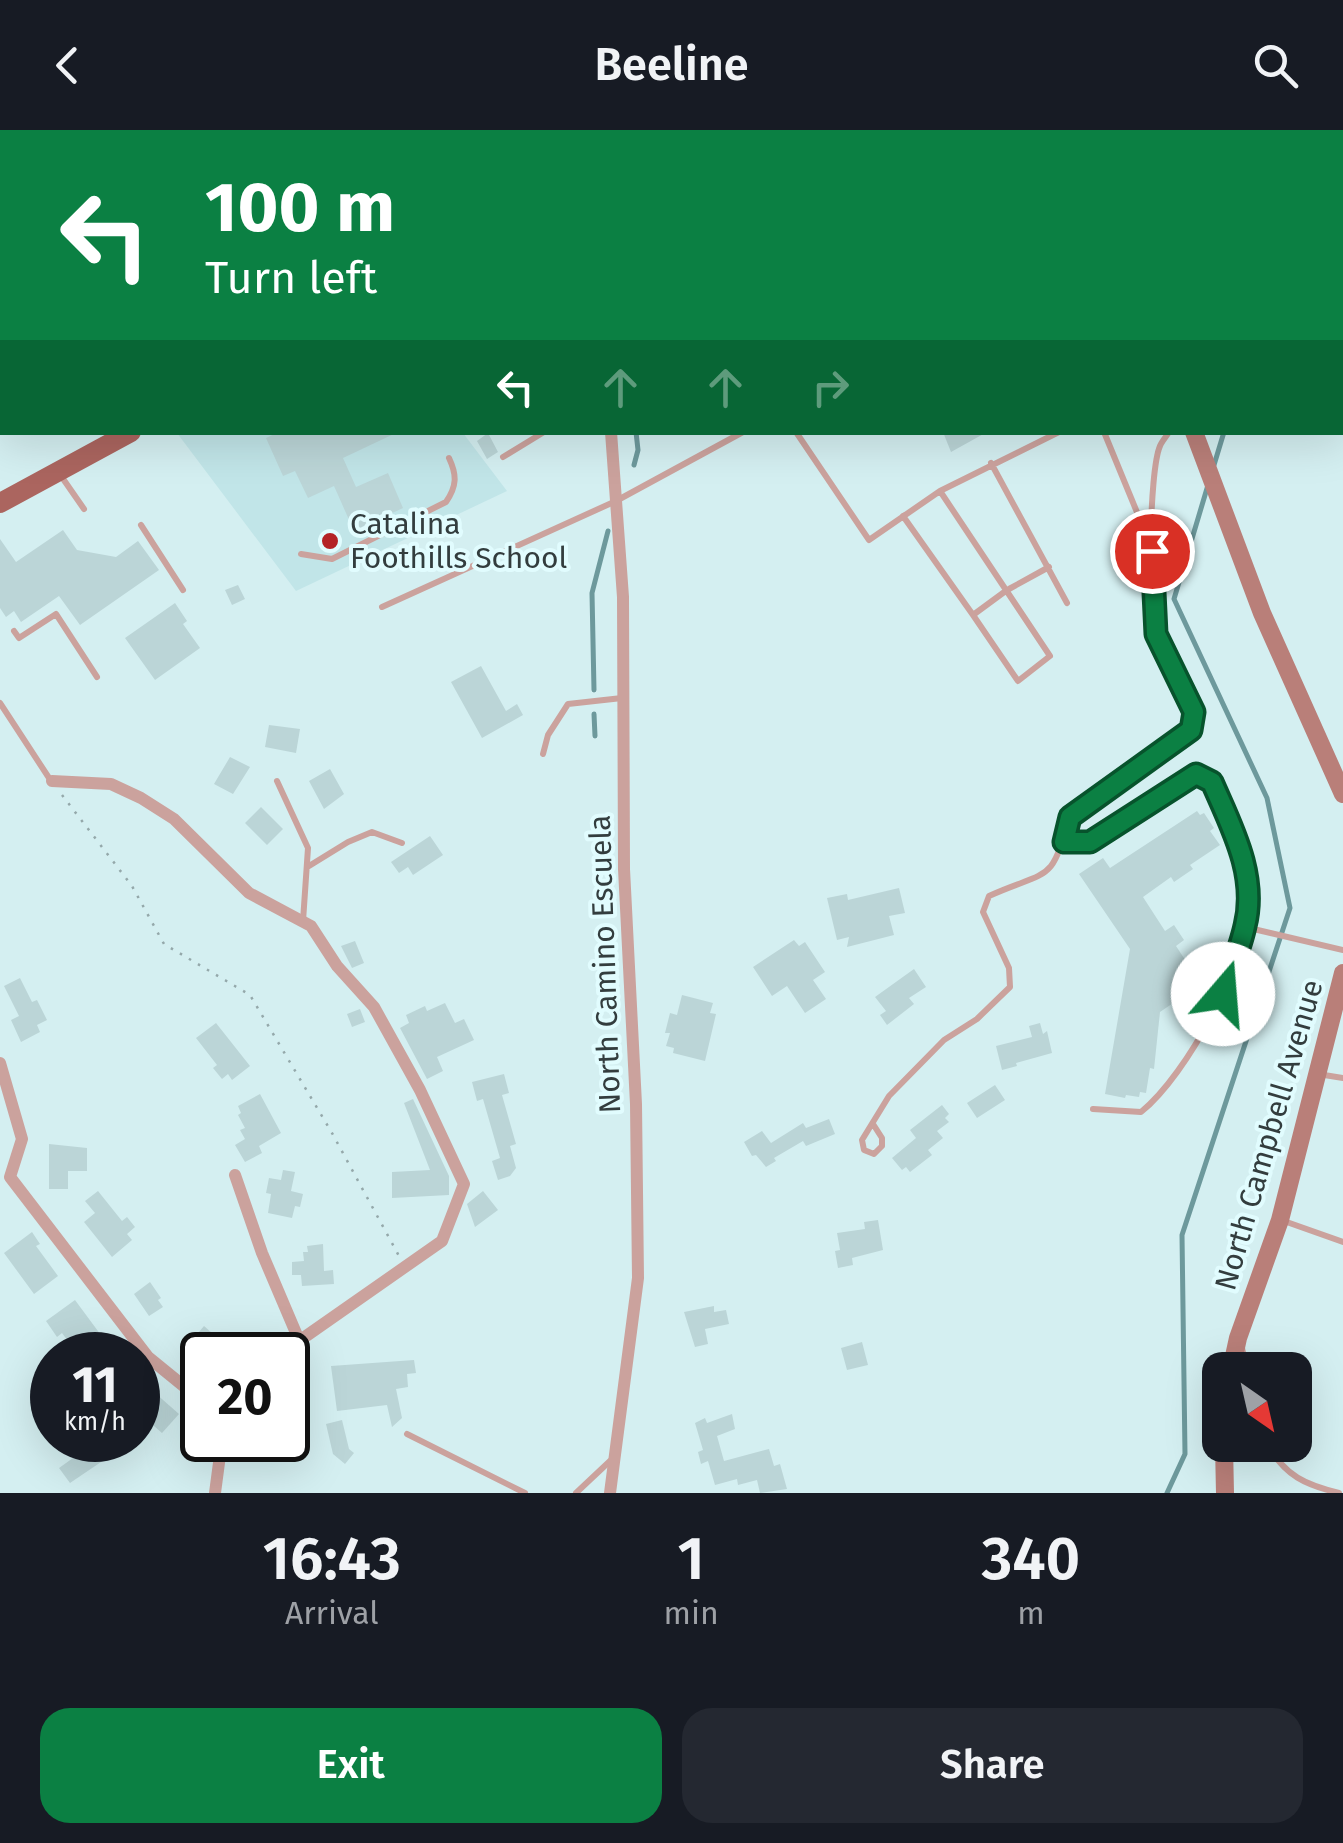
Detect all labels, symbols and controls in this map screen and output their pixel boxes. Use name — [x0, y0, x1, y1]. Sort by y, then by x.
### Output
icon: back — [40, 38, 95, 93]
text: Beeline — [594, 38, 749, 92]
icon: search — [1248, 38, 1303, 93]
text: 100 m — [205, 166, 395, 250]
icon: left — [40, 170, 170, 300]
text: Turn left — [205, 251, 377, 305]
icon: left — [488, 360, 543, 415]
icon: ahead — [593, 360, 648, 415]
icon: ahead — [698, 360, 753, 415]
icon: right — [803, 360, 858, 415]
place label: Catalina Foothills School — [350, 506, 567, 576]
pin — [1110, 509, 1195, 594]
icon: arrive — [1125, 524, 1180, 579]
marker: Catalina Foothills School — [319, 530, 341, 552]
street label: North Camino Escuela — [582, 814, 628, 1114]
position arrow — [1171, 942, 1275, 1046]
street label: North Campbell Avenue — [1207, 975, 1331, 1295]
speed limit sign: 20 — [180, 1332, 310, 1462]
north arrow — [1202, 1352, 1312, 1462]
map controls — [1202, 1352, 1312, 1462]
text: 11 — [72, 1355, 118, 1415]
text: km/h — [64, 1407, 126, 1437]
text: 16:43 — [263, 1523, 401, 1595]
text: 1 — [677, 1523, 705, 1595]
text: 340 — [981, 1523, 1080, 1595]
text: Arrival — [285, 1594, 379, 1632]
text: min — [664, 1594, 719, 1632]
text: m — [1017, 1594, 1045, 1632]
button: Exit — [40, 1708, 662, 1823]
button: Share — [682, 1708, 1303, 1823]

